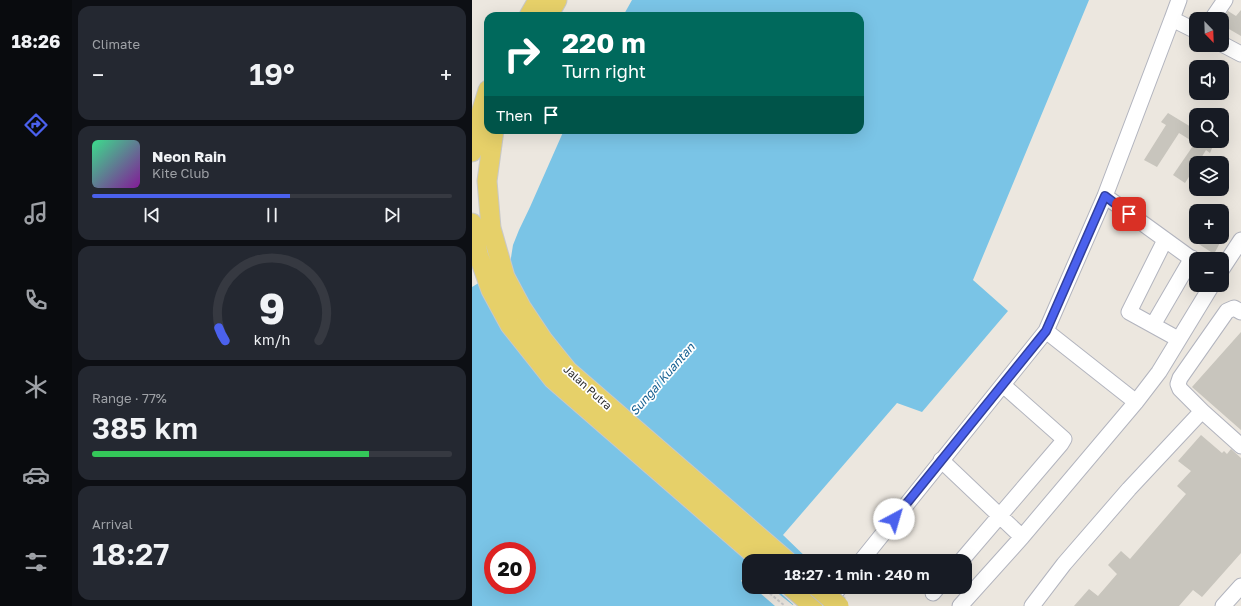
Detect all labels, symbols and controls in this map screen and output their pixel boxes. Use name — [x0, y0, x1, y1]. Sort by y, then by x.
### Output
north arrow — [1189, 12, 1229, 52]
map controls — [1189, 12, 1229, 292]
text: 220 m — [562, 26, 646, 59]
icon: right — [496, 28, 548, 80]
text: 18:26 — [12, 30, 60, 52]
text: Climate — [92, 36, 140, 52]
text: 19° — [249, 56, 295, 92]
text: Turn right — [562, 60, 646, 82]
button: sound — [1189, 60, 1229, 100]
text: − — [92, 61, 104, 88]
text: + — [440, 61, 452, 88]
icon: arrive — [540, 104, 562, 126]
text: Then — [496, 106, 532, 124]
button: search — [1189, 108, 1229, 148]
icon: directions — [22, 111, 50, 139]
text: Neon Rain — [152, 147, 226, 165]
button: layers — [1189, 156, 1229, 196]
text: Kite Club — [152, 165, 209, 181]
pin — [1112, 197, 1146, 231]
icon: music — [22, 199, 50, 227]
icon: arrive — [1118, 203, 1140, 225]
icon: previous — [141, 204, 163, 226]
icon: pause — [261, 204, 283, 226]
icon: next — [381, 204, 403, 226]
button: + — [1189, 204, 1229, 244]
button: − — [1189, 252, 1229, 292]
text: 9 — [259, 283, 285, 333]
icon: phone — [22, 286, 50, 314]
text: km/h — [254, 331, 290, 348]
water label: Sungai Kuantan — [626, 339, 698, 418]
street label: Jalan Putra — [561, 362, 615, 412]
icon: climate — [22, 373, 50, 401]
text: Range · 77% — [92, 390, 167, 406]
text: 385 km — [92, 410, 198, 446]
icon: car — [22, 461, 50, 489]
position arrow — [873, 498, 915, 540]
text: Arrival — [92, 516, 133, 532]
text: 18:27 — [92, 536, 169, 572]
speed limit sign: 20 — [484, 542, 536, 594]
icon: filters — [22, 548, 50, 576]
text: 18:27 · 1 min · 240 m — [784, 565, 930, 583]

